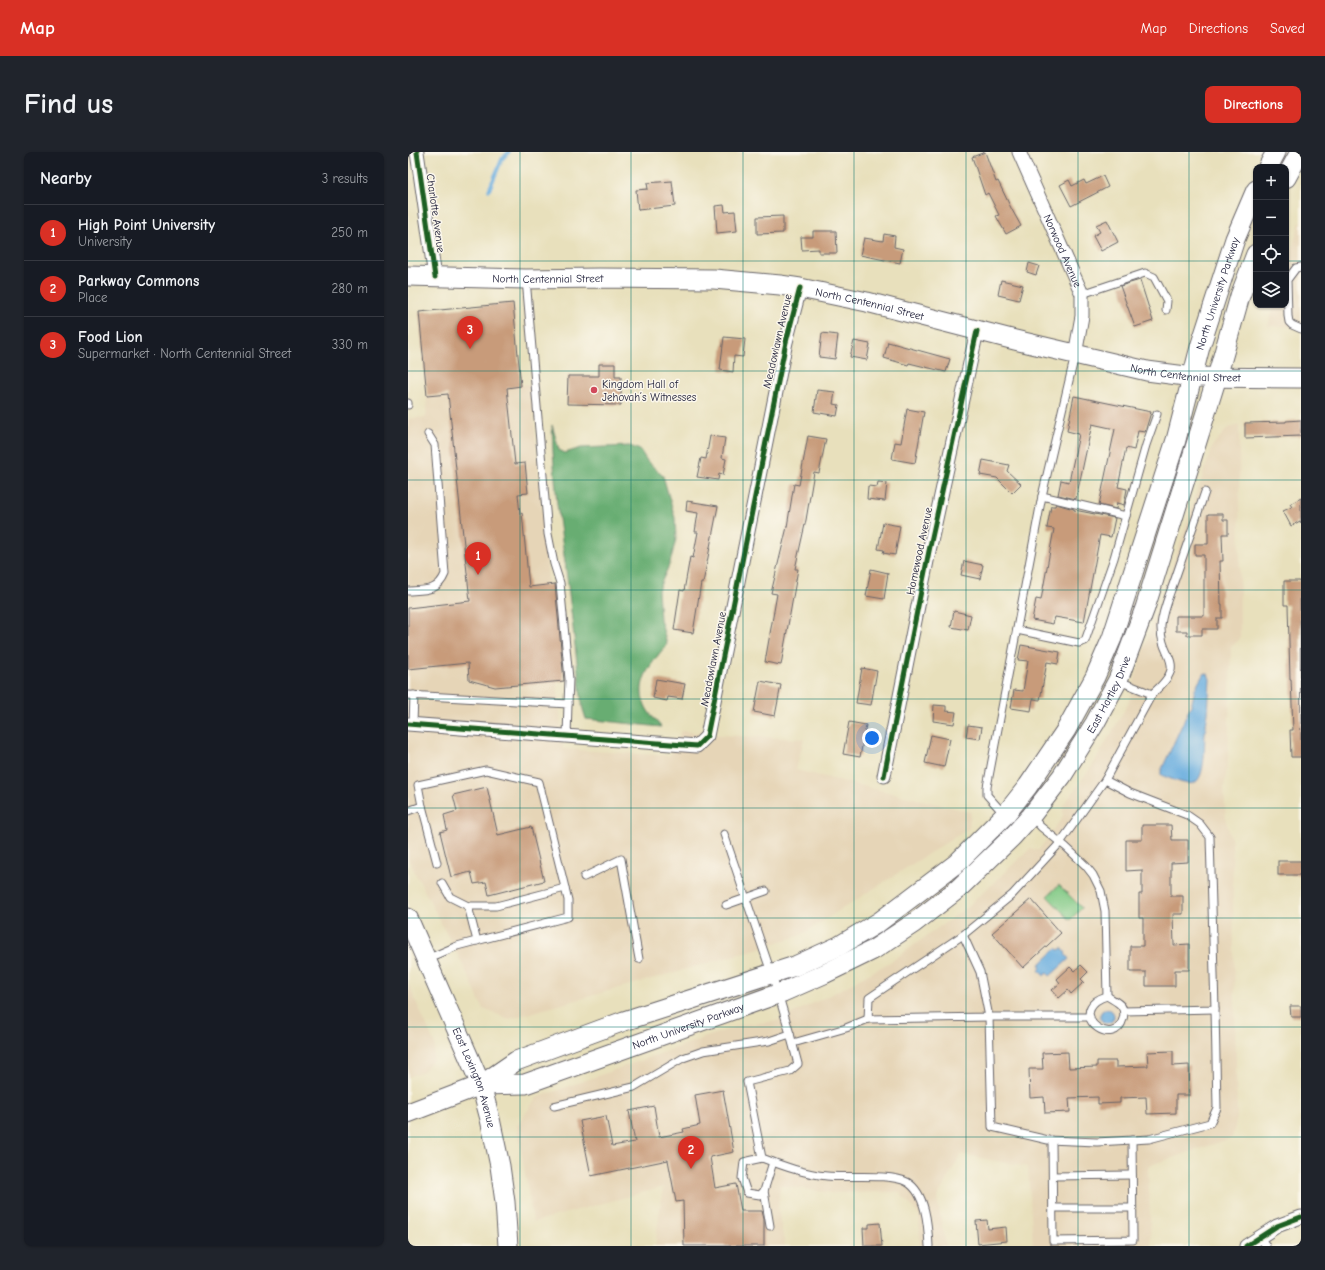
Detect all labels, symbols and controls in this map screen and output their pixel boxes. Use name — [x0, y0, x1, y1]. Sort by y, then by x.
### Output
text: Map — [20, 17, 55, 39]
text: Map — [1140, 20, 1167, 37]
text: Directions — [1189, 20, 1248, 37]
text: Saved — [1270, 20, 1305, 37]
button: Directions — [1205, 86, 1301, 123]
text: Find us — [24, 88, 113, 120]
map controls — [1253, 164, 1289, 308]
button: + — [1253, 164, 1289, 200]
text: Nearby — [40, 169, 91, 188]
text: 3 results — [322, 171, 368, 186]
street label: Charlotte Avenue — [424, 173, 448, 254]
button: − — [1253, 200, 1289, 236]
street label: Norwood Avenue — [1040, 212, 1084, 290]
text: High Point University — [78, 216, 215, 234]
text: 1 — [50, 225, 56, 240]
text: 250 m — [331, 225, 368, 240]
text: University — [78, 234, 132, 249]
street label: North University Parkway — [1193, 236, 1242, 352]
button: locate — [1253, 236, 1289, 272]
text: Parkway Commons — [78, 272, 199, 290]
street label: North Centennial Street — [492, 272, 604, 286]
button: layers — [1253, 272, 1289, 308]
text: 2 — [50, 281, 56, 296]
text: 280 m — [331, 281, 368, 296]
street label: North Centennial Street — [814, 285, 926, 324]
text: Place — [78, 290, 108, 305]
street label: Meadowlawn Avenue — [760, 292, 795, 390]
pin: 3 — [457, 316, 483, 349]
text: Food Lion — [78, 328, 143, 346]
text: 3 — [50, 337, 56, 352]
text: 330 m — [332, 337, 368, 352]
text: Supermarket · North Centennial Street — [78, 346, 291, 361]
street label: North Centennial Street — [1129, 361, 1242, 384]
place label: Kingdom Hall of Jehovah’s Witnesses — [602, 378, 697, 404]
marker: Kingdom Hall of Jehovah’s Witnesses — [589, 385, 599, 395]
street label: Homewood Avenue — [904, 506, 935, 596]
pin: 1 — [465, 542, 491, 575]
street label: Meadowlawn Avenue — [698, 610, 729, 708]
street label: East Hartley Drive — [1084, 654, 1134, 736]
your location — [862, 728, 882, 748]
street label: North University Parkway — [631, 1000, 746, 1052]
street label: East Lexington Avenue — [450, 1025, 498, 1129]
pin: 2 — [678, 1136, 704, 1169]

